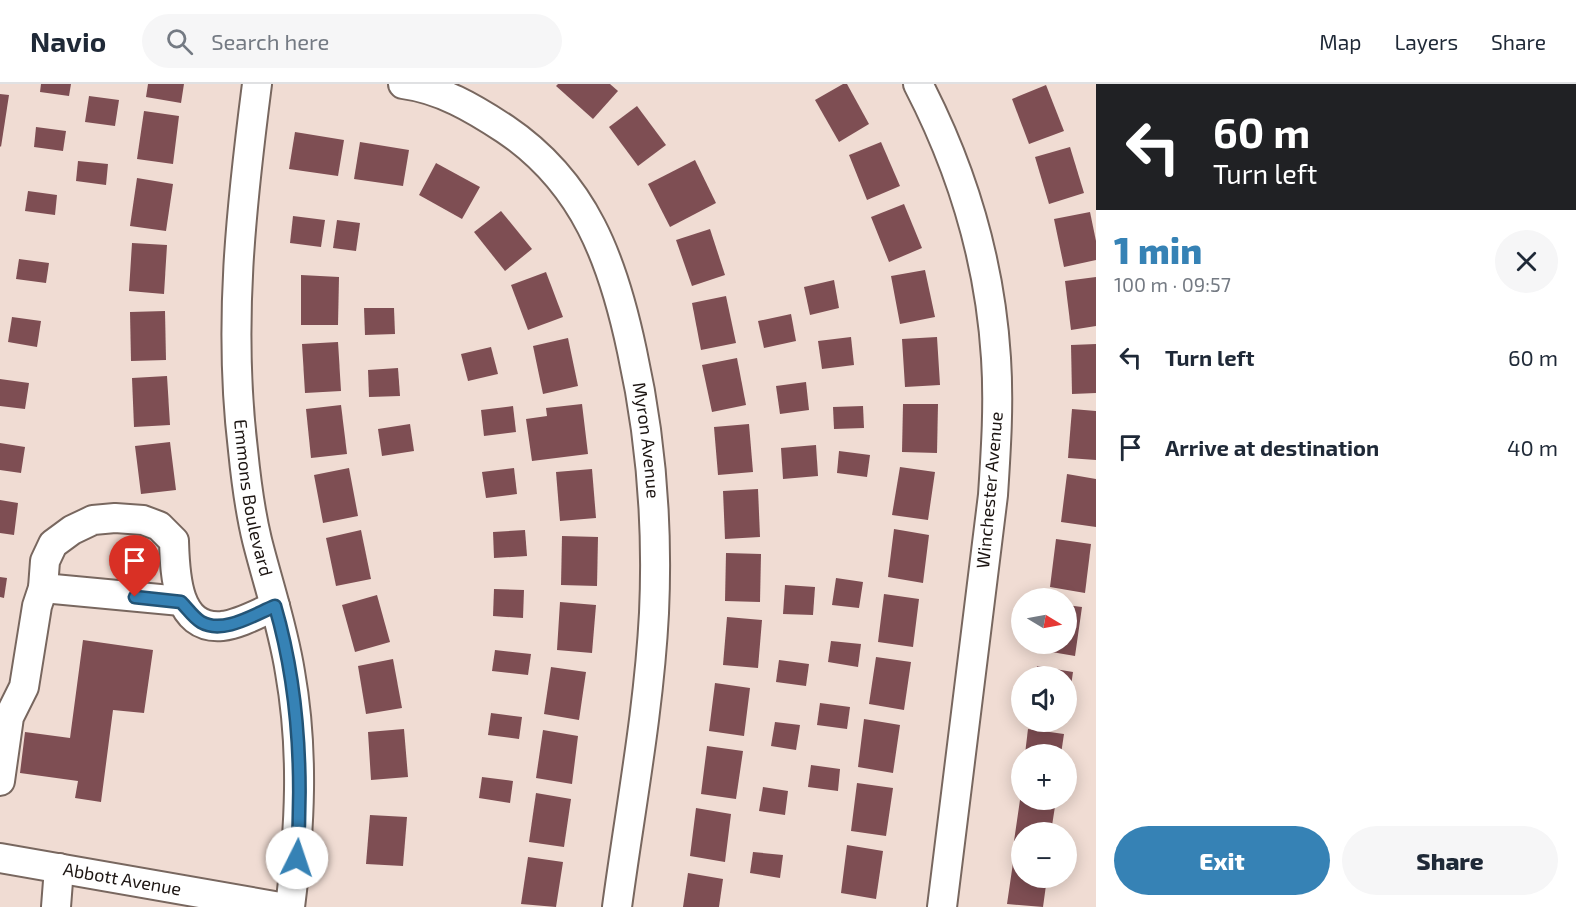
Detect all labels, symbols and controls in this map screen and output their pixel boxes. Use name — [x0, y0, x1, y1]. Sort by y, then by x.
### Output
search box — [142, 14, 562, 68]
text: Navio — [30, 24, 106, 58]
icon: search — [163, 25, 196, 58]
text: Search here — [211, 28, 329, 54]
text: Map — [1319, 29, 1361, 54]
text: Layers — [1394, 29, 1458, 54]
text: Share — [1491, 29, 1546, 54]
text: 60 m — [1213, 106, 1310, 156]
icon: left — [1114, 108, 1192, 186]
text: Turn left — [1213, 157, 1317, 189]
text: 1 min — [1114, 228, 1202, 271]
button: close — [1495, 230, 1558, 293]
text: 100 m · 09:57 — [1114, 272, 1231, 296]
icon: left — [1114, 341, 1147, 374]
text: Turn left — [1165, 344, 1254, 370]
text: 60 m — [1508, 344, 1558, 370]
street label: Myron Avenue — [629, 380, 665, 499]
street label: Winchester Avenue — [971, 411, 1007, 569]
street label: Emmons Boulevard — [230, 418, 278, 578]
icon: arrive — [1114, 431, 1147, 464]
text: Arrive at destination — [1165, 434, 1379, 460]
text: 40 m — [1507, 434, 1558, 460]
pin — [109, 535, 160, 597]
icon: arrive — [118, 544, 151, 577]
north arrow — [1011, 588, 1077, 654]
map controls — [1011, 588, 1077, 888]
button: sound — [1011, 666, 1077, 732]
button: + — [1011, 744, 1077, 810]
button: − — [1011, 822, 1077, 888]
position arrow — [265, 826, 329, 890]
button: Exit — [1114, 826, 1330, 895]
button: Share — [1342, 826, 1558, 895]
street label: Abbott Avenue — [62, 857, 183, 900]

